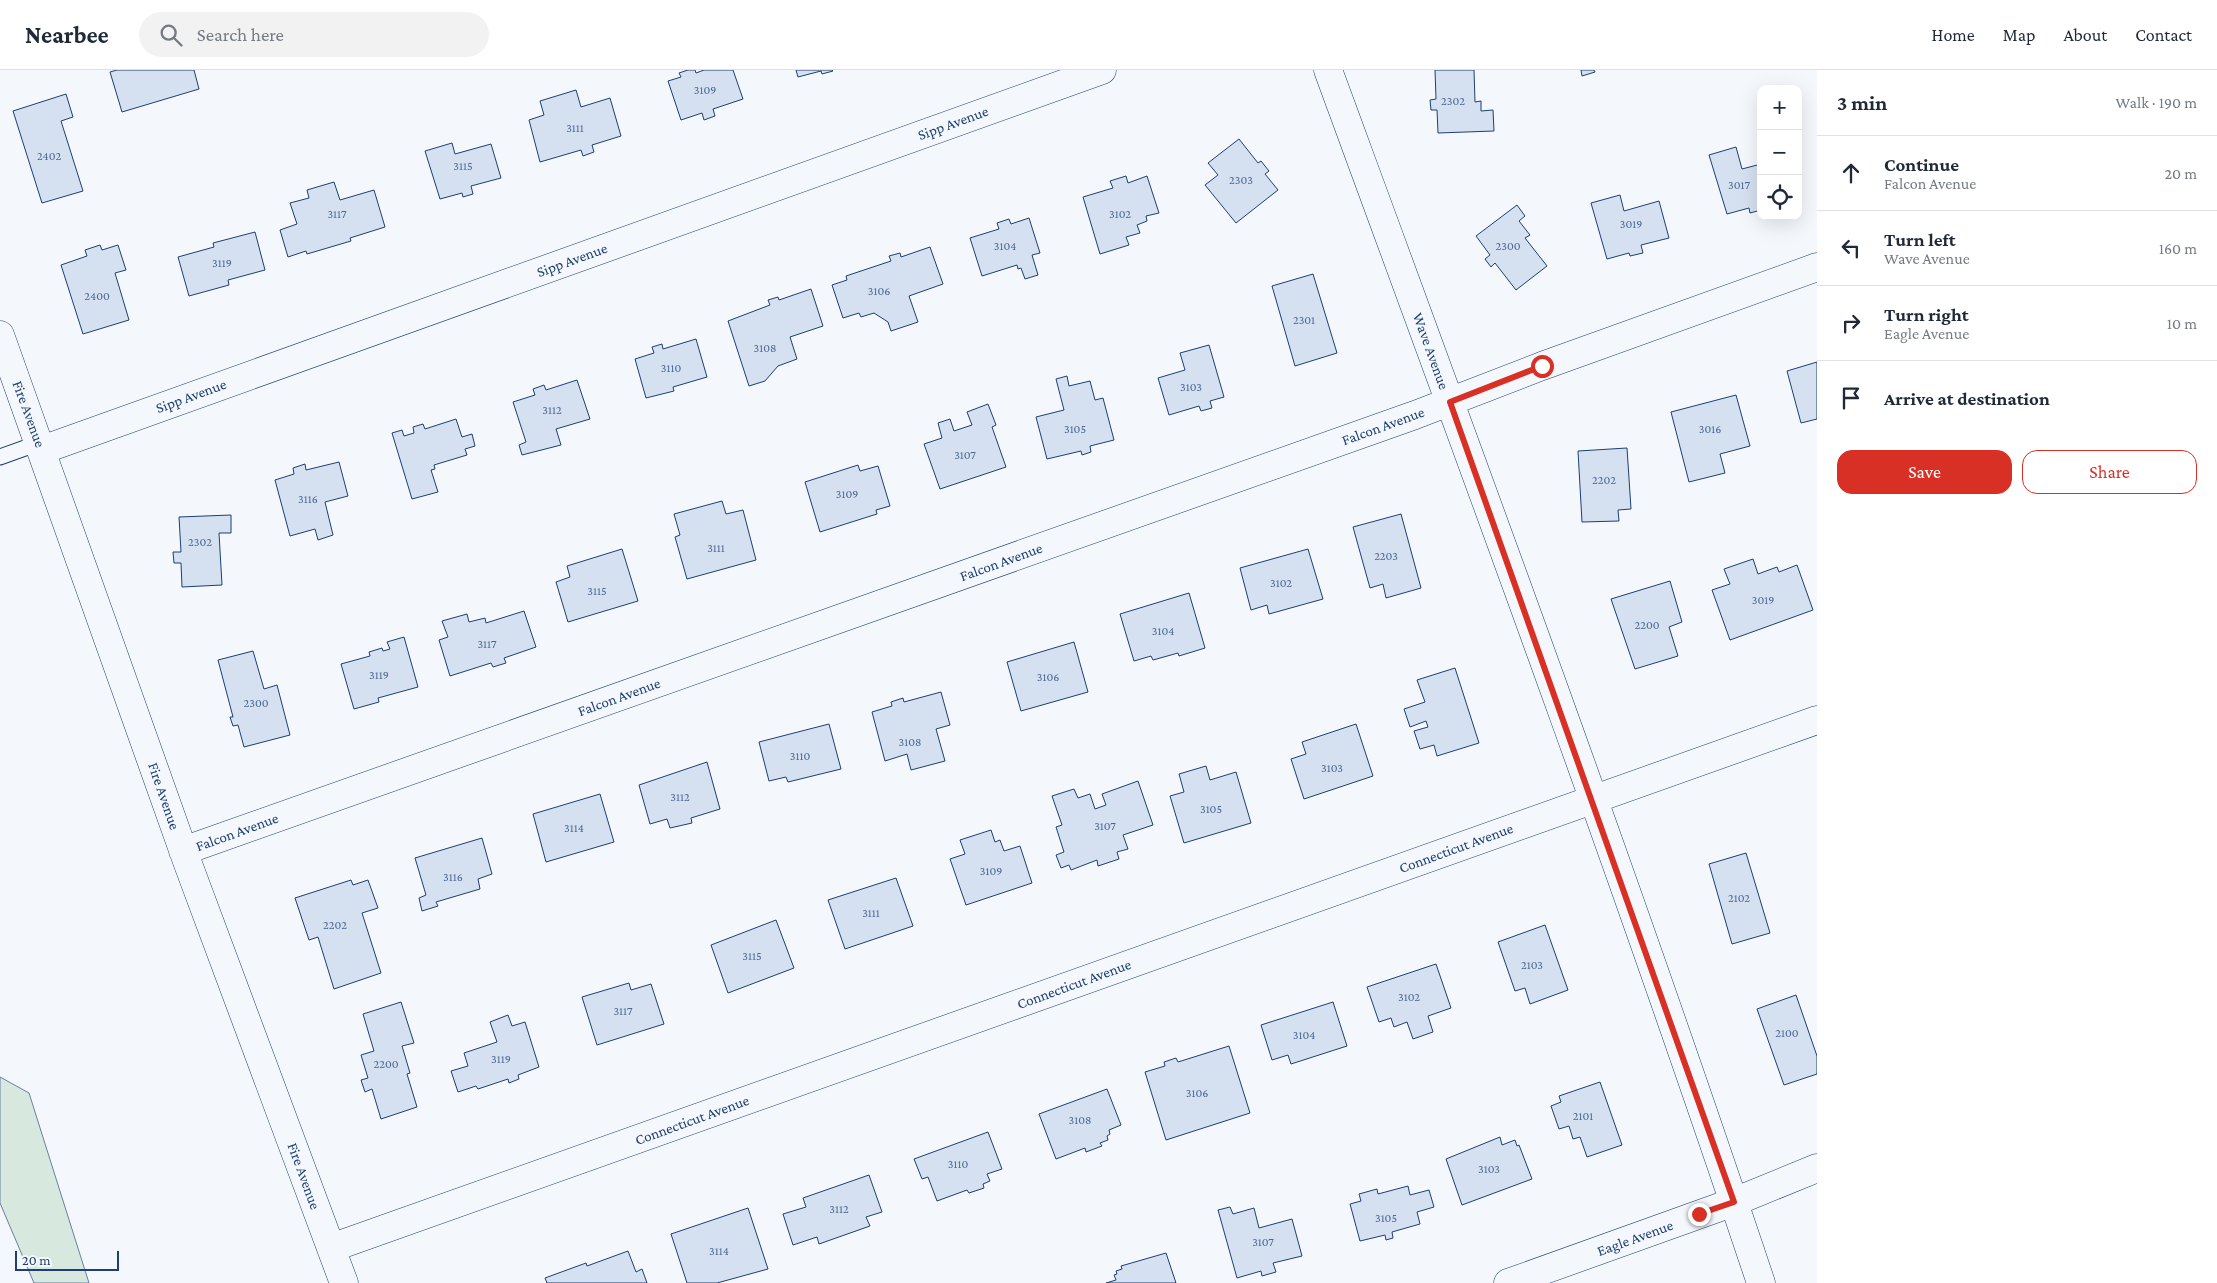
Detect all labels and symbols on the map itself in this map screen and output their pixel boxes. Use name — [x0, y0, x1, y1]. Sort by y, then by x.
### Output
house number: 3109 — [694, 83, 716, 97]
house number: 2302 — [1441, 94, 1465, 108]
street label: Sipp Avenue — [916, 103, 991, 144]
house number: 3111 — [566, 121, 584, 135]
house number: 2402 — [37, 149, 61, 163]
house number: 3115 — [453, 159, 473, 173]
house number: 2303 — [1229, 173, 1253, 187]
house number: 3017 — [1728, 178, 1750, 192]
house number: 3117 — [327, 207, 347, 221]
house number: 3102 — [1109, 207, 1131, 221]
house number: 3019 — [1620, 217, 1642, 231]
house number: 3104 — [994, 239, 1016, 253]
house number: 2300 — [1496, 239, 1521, 253]
street label: Sipp Avenue — [535, 240, 610, 281]
house number: 3119 — [212, 256, 232, 270]
house number: 3106 — [868, 284, 890, 298]
house number: 2400 — [84, 289, 110, 303]
street label: Wave Avenue — [1410, 311, 1452, 392]
house number: 2301 — [1293, 313, 1315, 327]
house number: 3108 — [754, 341, 776, 355]
route start — [1531, 355, 1554, 378]
house number: 3110 — [661, 361, 681, 375]
street label: Sipp Avenue — [154, 376, 229, 417]
street label: Fire Avenue — [10, 378, 49, 450]
house number: 3103 — [1180, 380, 1202, 394]
house number: 3112 — [542, 403, 562, 417]
street label: Falcon Avenue — [1340, 404, 1427, 448]
house number: 3105 — [1064, 422, 1086, 436]
house number: 3016 — [1699, 422, 1721, 436]
house number: 3107 — [954, 448, 976, 462]
house number: 2202 — [1592, 473, 1616, 487]
house number: 3109 — [836, 487, 858, 501]
house number: 3116 — [298, 492, 318, 506]
house number: 2302 — [188, 535, 212, 549]
street label: Falcon Avenue — [958, 540, 1045, 584]
house number: 3111 — [707, 541, 725, 555]
house number: 2203 — [1374, 549, 1398, 563]
house number: 3102 — [1270, 576, 1292, 590]
house number: 3115 — [587, 584, 607, 598]
house number: 3019 — [1752, 593, 1774, 607]
house number: 2200 — [1635, 618, 1660, 632]
house number: 3104 — [1152, 624, 1174, 638]
house number: 3117 — [477, 637, 497, 651]
house number: 3119 — [369, 668, 389, 682]
house number: 3106 — [1037, 670, 1059, 684]
street label: Falcon Avenue — [576, 675, 663, 719]
house number: 2300 — [244, 696, 269, 710]
house number: 3108 — [899, 735, 921, 749]
house number: 3110 — [790, 749, 810, 763]
street label: Fire Avenue — [145, 760, 183, 832]
house number: 3103 — [1321, 761, 1343, 775]
house number: 3112 — [670, 790, 690, 804]
house number: 3105 — [1200, 802, 1222, 816]
street label: Falcon Avenue — [194, 810, 281, 854]
house number: 3107 — [1094, 819, 1116, 833]
street label: Connecticut Avenue — [1397, 820, 1516, 876]
house number: 3114 — [564, 821, 584, 835]
house number: 3109 — [980, 864, 1002, 878]
house number: 3116 — [443, 870, 463, 884]
house number: 2102 — [1728, 891, 1750, 905]
house number: 3111 — [862, 906, 880, 920]
house number: 2202 — [323, 918, 347, 932]
house number: 3115 — [742, 949, 762, 963]
street label: Connecticut Avenue — [1015, 956, 1134, 1012]
house number: 2103 — [1521, 958, 1543, 972]
house number: 3102 — [1398, 990, 1420, 1004]
house number: 3117 — [613, 1004, 633, 1018]
house number: 2100 — [1775, 1026, 1799, 1040]
house number: 3104 — [1293, 1028, 1315, 1042]
house number: 3119 — [491, 1052, 511, 1066]
house number: 2200 — [374, 1057, 399, 1071]
house number: 3106 — [1186, 1086, 1208, 1100]
street label: Connecticut Avenue — [633, 1092, 752, 1148]
house number: 2101 — [1573, 1109, 1593, 1123]
house number: 3108 — [1069, 1113, 1091, 1127]
street label: Fire Avenue — [285, 1140, 324, 1212]
house number: 3110 — [948, 1157, 968, 1171]
house number: 3103 — [1478, 1162, 1500, 1176]
house number: 3112 — [829, 1202, 849, 1216]
route end — [1688, 1203, 1711, 1226]
house number: 3105 — [1375, 1211, 1397, 1225]
street label: Eagle Avenue — [1595, 1217, 1676, 1260]
house number: 3107 — [1252, 1235, 1274, 1249]
house number: 3114 — [709, 1244, 729, 1258]
scale bar — [15, 1248, 119, 1271]

